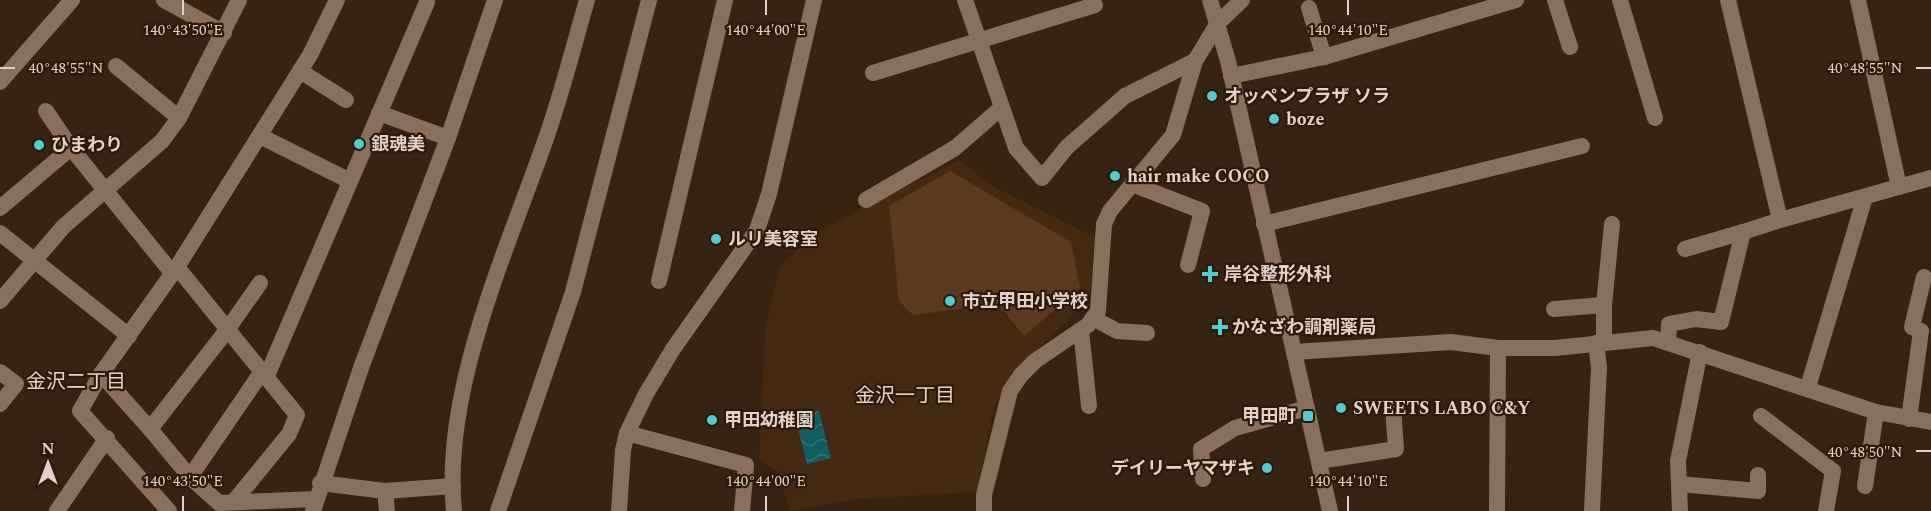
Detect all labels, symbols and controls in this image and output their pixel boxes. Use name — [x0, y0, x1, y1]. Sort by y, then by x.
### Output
text: 140°43'50"E — [143, 19, 223, 42]
text: 140°44'00"E — [726, 19, 806, 42]
text: 140°44'10"E — [1308, 19, 1388, 42]
text: 40°48'55"N — [29, 57, 104, 80]
text: 40°48'55"N — [1828, 57, 1903, 80]
place label: オッペンプラザ ソラ — [1224, 83, 1390, 110]
marker: オッペンプラザ ソラ — [1205, 89, 1219, 103]
place label: boze — [1286, 106, 1324, 133]
marker: boze — [1267, 112, 1281, 126]
place label: 銀魂美 — [371, 131, 425, 158]
place label: ひまわり — [51, 132, 123, 159]
marker: 銀魂美 — [352, 137, 366, 151]
marker: ひまわり — [32, 138, 46, 152]
place label: hair make COCO — [1127, 163, 1269, 190]
marker: hair make COCO — [1108, 169, 1122, 183]
place label: ルリ美容室 — [728, 226, 818, 253]
marker: ルリ美容室 — [709, 232, 723, 246]
place label: 岸谷整形外科 — [1224, 261, 1332, 288]
marker: 岸谷整形外科 — [1201, 265, 1219, 283]
place label: 市立甲田小学校 — [962, 288, 1088, 315]
marker: 市立甲田小学校 — [943, 294, 957, 308]
place label: かなざわ調剤薬局 — [1232, 314, 1376, 341]
marker: かなざわ調剤薬局 — [1213, 320, 1227, 334]
district label: 金沢二丁目 — [26, 367, 126, 397]
district label: 金沢一丁目 — [855, 381, 955, 411]
place label: SWEETS LABO C&Y — [1353, 395, 1531, 422]
marker: SWEETS LABO C&Y — [1334, 401, 1348, 415]
place label: 甲田町 — [1242, 403, 1296, 430]
place label: 甲田幼稚園 — [724, 407, 814, 434]
marker: 甲田町 — [1301, 409, 1315, 423]
marker: 甲田幼稚園 — [705, 413, 719, 427]
north arrow — [18, 433, 78, 493]
text: N — [41, 437, 55, 461]
text: 40°48'50"N — [1828, 441, 1903, 464]
place label: デイリーヤマザキ — [1111, 455, 1255, 482]
marker: デイリーヤマザキ — [1260, 461, 1274, 475]
text: 140°43'50"E — [143, 470, 223, 493]
text: 140°44'00"E — [726, 470, 806, 493]
text: 140°44'10"E — [1308, 470, 1388, 493]

